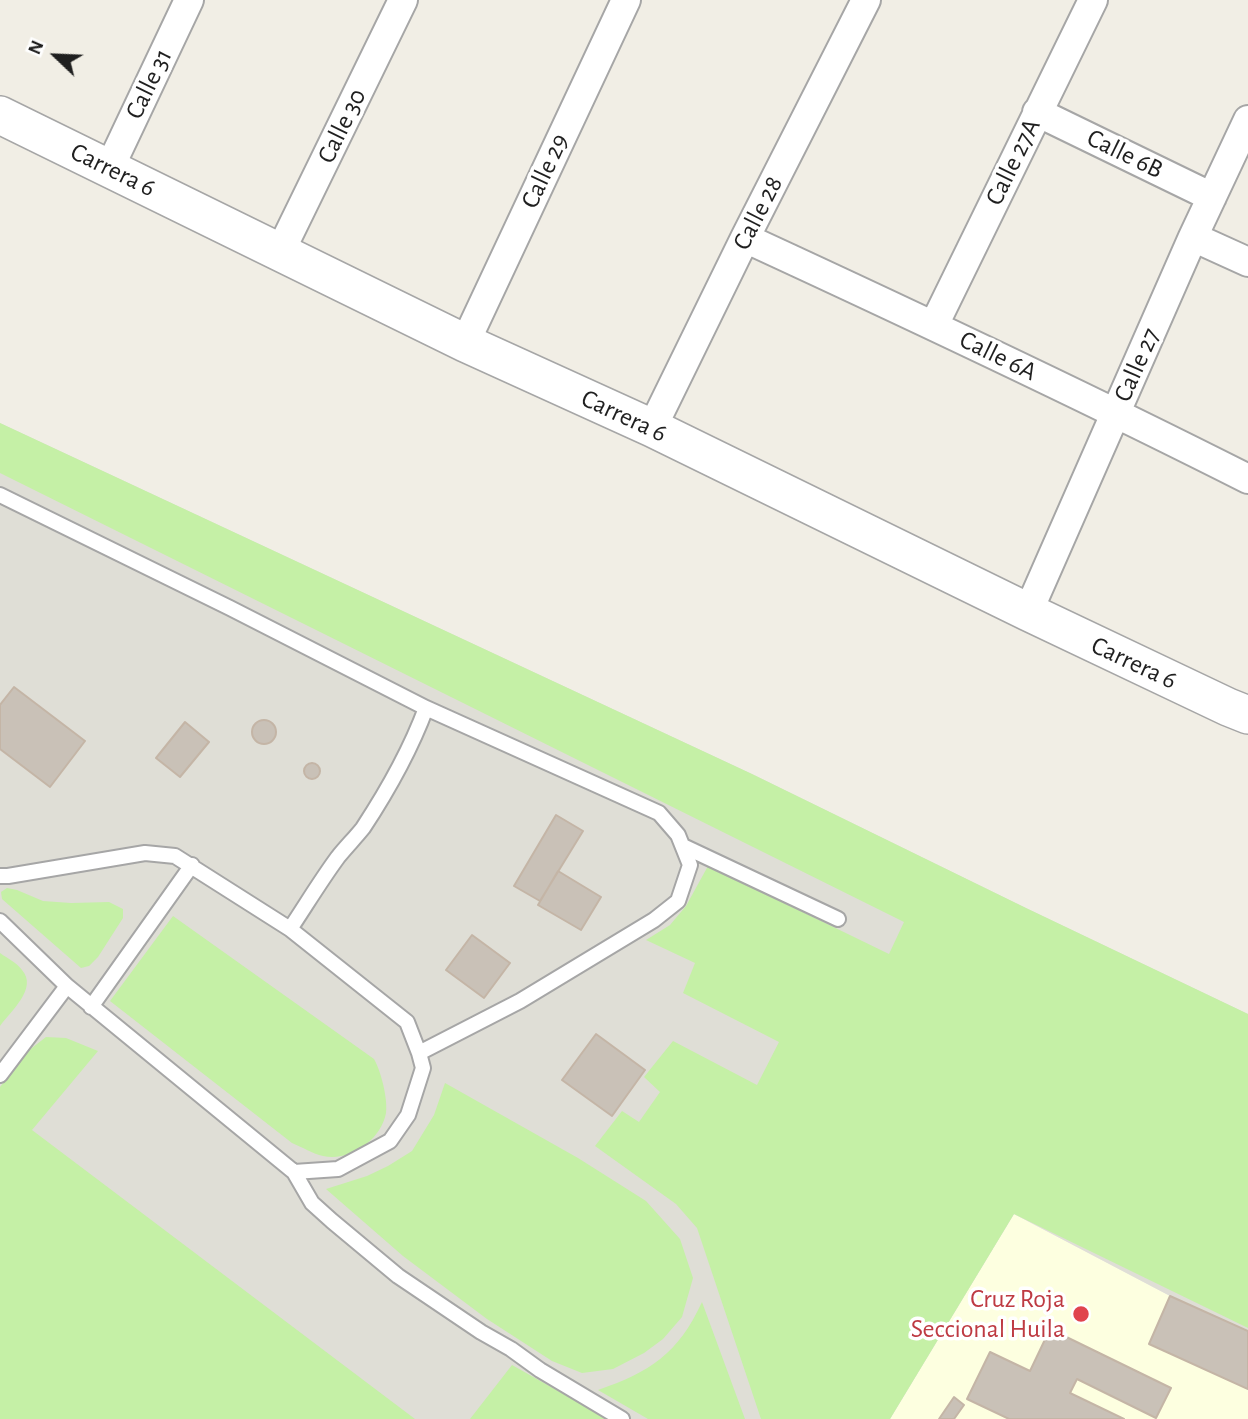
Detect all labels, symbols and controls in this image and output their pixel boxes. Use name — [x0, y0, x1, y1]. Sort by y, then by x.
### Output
north arrow — [21, 21, 91, 91]
text: N — [25, 38, 48, 57]
street label: Calle 31 — [119, 44, 179, 124]
street label: Calle 30 — [311, 84, 373, 168]
street label: Calle 27A — [979, 114, 1047, 210]
street label: Calle 6B — [1082, 122, 1168, 186]
street label: Calle 29 — [514, 129, 576, 213]
street label: Carrera 6 — [65, 136, 161, 204]
street label: Calle 28 — [726, 171, 790, 255]
street label: Calle 27 — [1107, 323, 1167, 407]
street label: Calle 6A — [954, 324, 1042, 388]
street label: Carrera 6 — [576, 383, 672, 449]
street label: Carrera 6 — [1086, 630, 1182, 696]
place label: Cruz Roja Seccional Huila — [911, 1283, 1065, 1344]
marker: Cruz Roja Seccional Huila — [1071, 1304, 1091, 1324]

